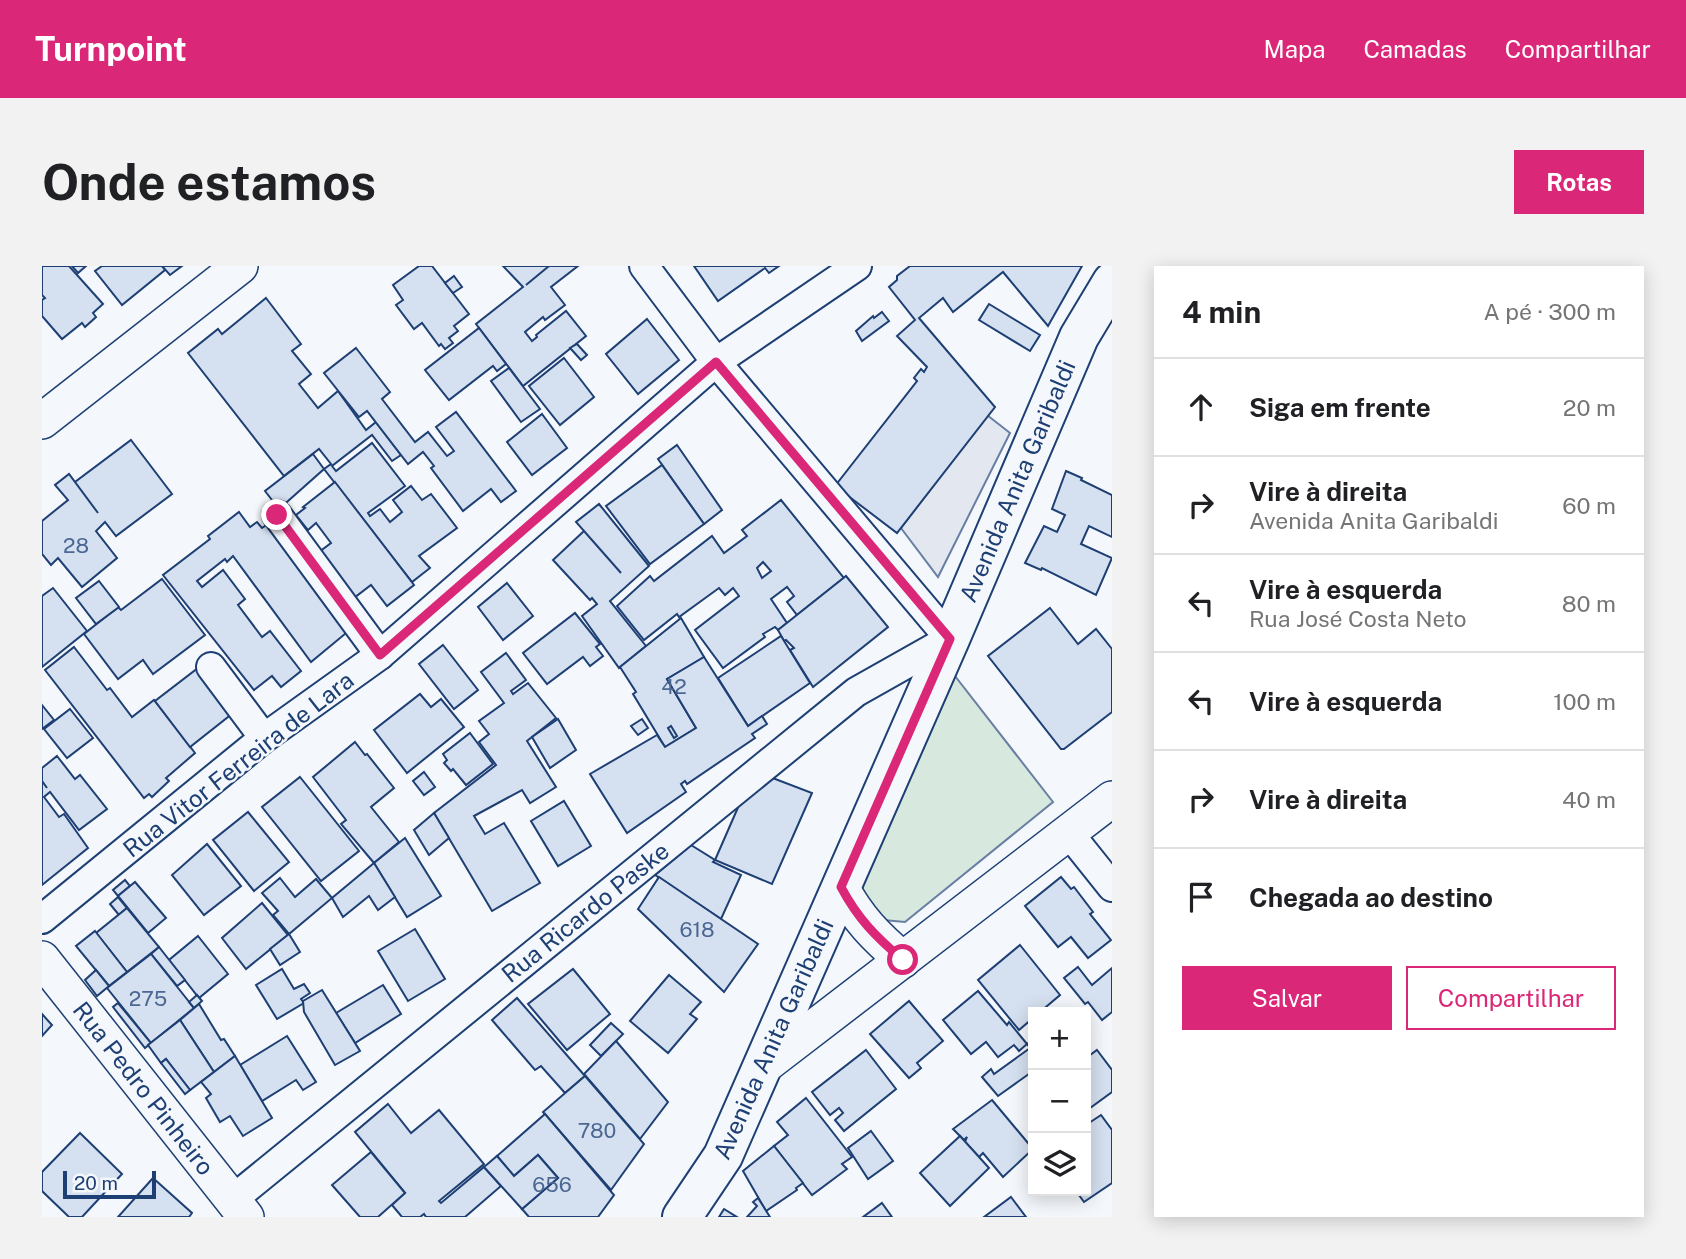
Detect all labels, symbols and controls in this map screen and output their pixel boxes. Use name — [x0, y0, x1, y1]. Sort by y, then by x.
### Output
text: Turnpoint — [35, 30, 187, 68]
text: Mapa — [1264, 35, 1325, 63]
text: Camadas — [1363, 35, 1467, 63]
text: Compartilhar — [1505, 35, 1651, 63]
button: Rotas — [1514, 150, 1644, 214]
text: Onde estamos — [42, 153, 376, 211]
text: 4 min — [1182, 294, 1261, 330]
text: A pé · 300 m — [1483, 298, 1616, 325]
street label: Avenida Anita Garibaldi — [953, 356, 1081, 606]
icon: ahead — [1182, 388, 1220, 426]
text: Siga em frente — [1249, 392, 1431, 423]
text: 20 m — [1563, 394, 1616, 421]
text: Vire à direita — [1249, 476, 1407, 507]
icon: right — [1182, 486, 1220, 524]
text: 60 m — [1562, 492, 1616, 519]
route end — [261, 499, 292, 530]
text: Avenida Anita Garibaldi — [1249, 507, 1498, 534]
house number: 28 — [63, 533, 89, 558]
text: Vire à esquerda — [1249, 574, 1442, 605]
icon: left — [1182, 584, 1220, 622]
text: 80 m — [1562, 590, 1616, 617]
text: Rua José Costa Neto — [1249, 605, 1467, 632]
street label: Rua Vitor Ferreira de Lara — [117, 665, 359, 863]
house number: 42 — [661, 674, 687, 699]
icon: left — [1182, 682, 1220, 720]
text: Vire à esquerda — [1249, 686, 1442, 717]
text: 100 m — [1553, 688, 1616, 715]
icon: right — [1182, 780, 1220, 818]
text: Vire à direita — [1249, 784, 1407, 815]
text: 40 m — [1562, 786, 1616, 813]
street label: Rua Ricardo Paske — [496, 836, 674, 988]
icon: arrive — [1182, 878, 1220, 916]
text: Chegada ao destino — [1249, 882, 1493, 913]
street label: Avenida Anita Garibaldi — [707, 914, 839, 1164]
house number: 618 — [679, 917, 715, 942]
route start — [887, 944, 918, 975]
button: Salvar — [1182, 966, 1392, 1030]
button: Compartilhar — [1406, 966, 1616, 1030]
house number: 275 — [129, 986, 167, 1011]
street label: Rua Pedro Pinheiro — [68, 996, 220, 1180]
map controls — [1028, 1007, 1091, 1196]
button: + — [1028, 1007, 1091, 1070]
button: − — [1028, 1070, 1091, 1133]
house number: 780 — [578, 1118, 616, 1143]
button: layers — [1028, 1133, 1091, 1196]
scale bar — [63, 1168, 156, 1200]
text: 20 m — [74, 1172, 118, 1194]
house number: 656 — [532, 1172, 572, 1197]

